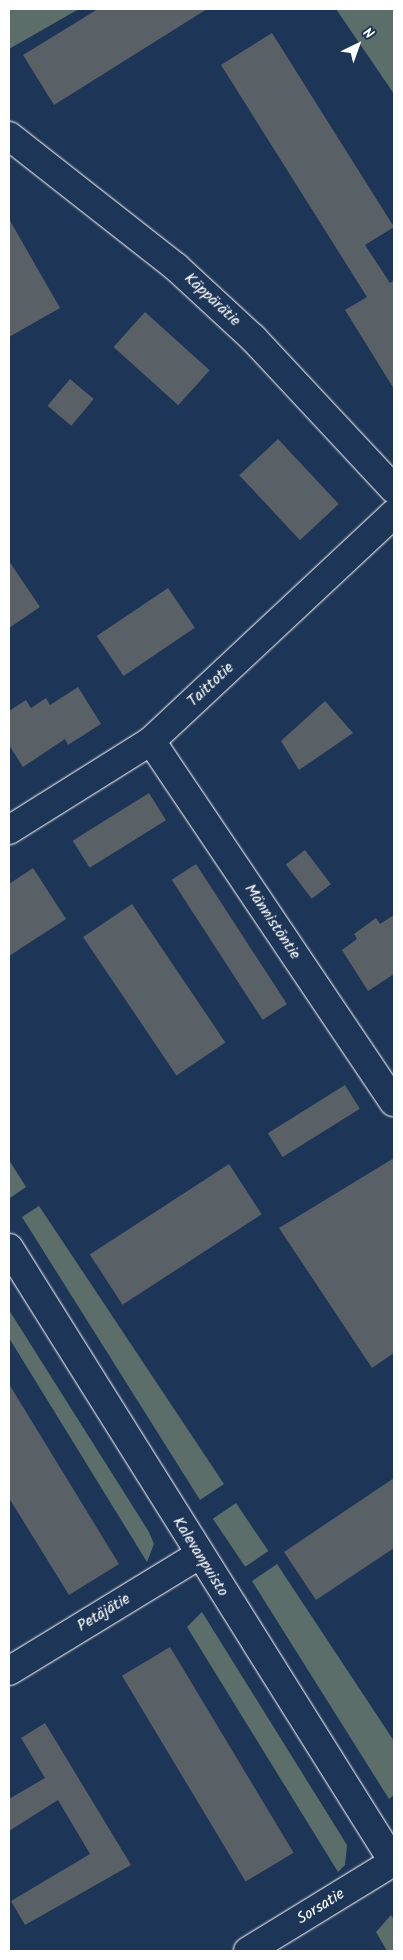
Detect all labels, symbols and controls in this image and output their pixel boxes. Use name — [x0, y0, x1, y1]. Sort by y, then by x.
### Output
north arrow — [333, 20, 383, 70]
text: N — [357, 23, 379, 45]
street label: Käppärätie — [180, 269, 244, 331]
street label: Taittotie — [184, 659, 238, 711]
street label: Männistöntie — [240, 881, 304, 963]
street label: Kalevanpuisto — [168, 1514, 232, 1600]
street label: Petäjätie — [74, 1590, 134, 1636]
street label: Sorsatie — [294, 1885, 348, 1929]

